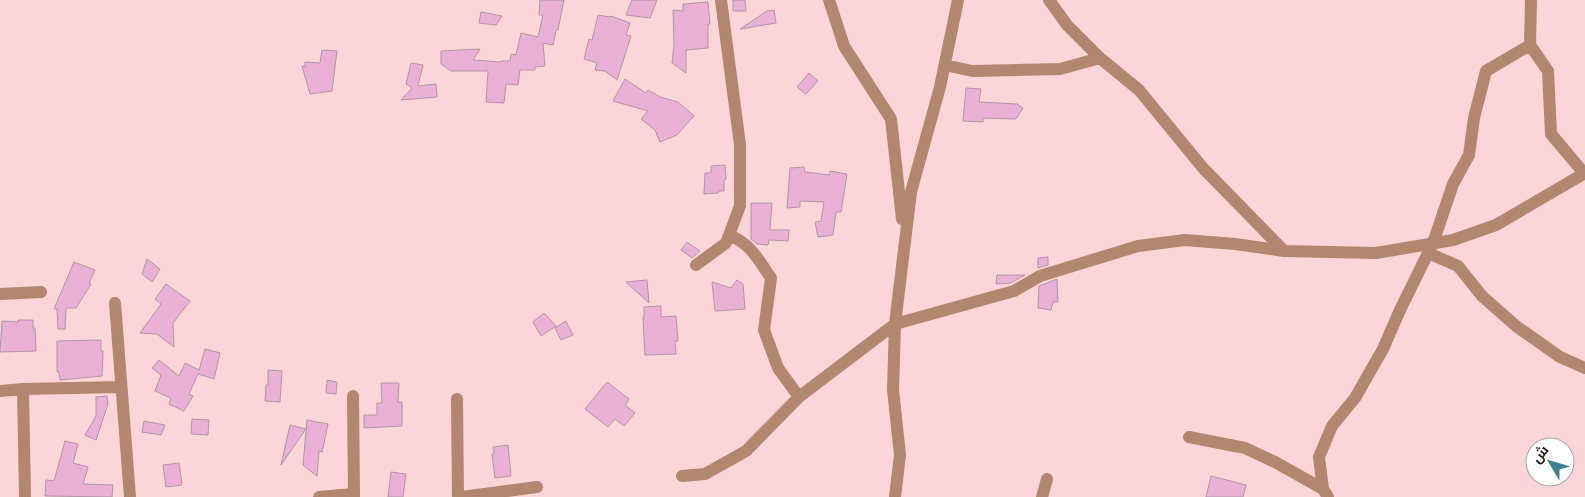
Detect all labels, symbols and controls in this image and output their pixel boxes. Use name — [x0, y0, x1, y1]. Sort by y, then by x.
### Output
north arrow — [1525, 437, 1575, 487]
text: ش — [1528, 442, 1552, 467]

